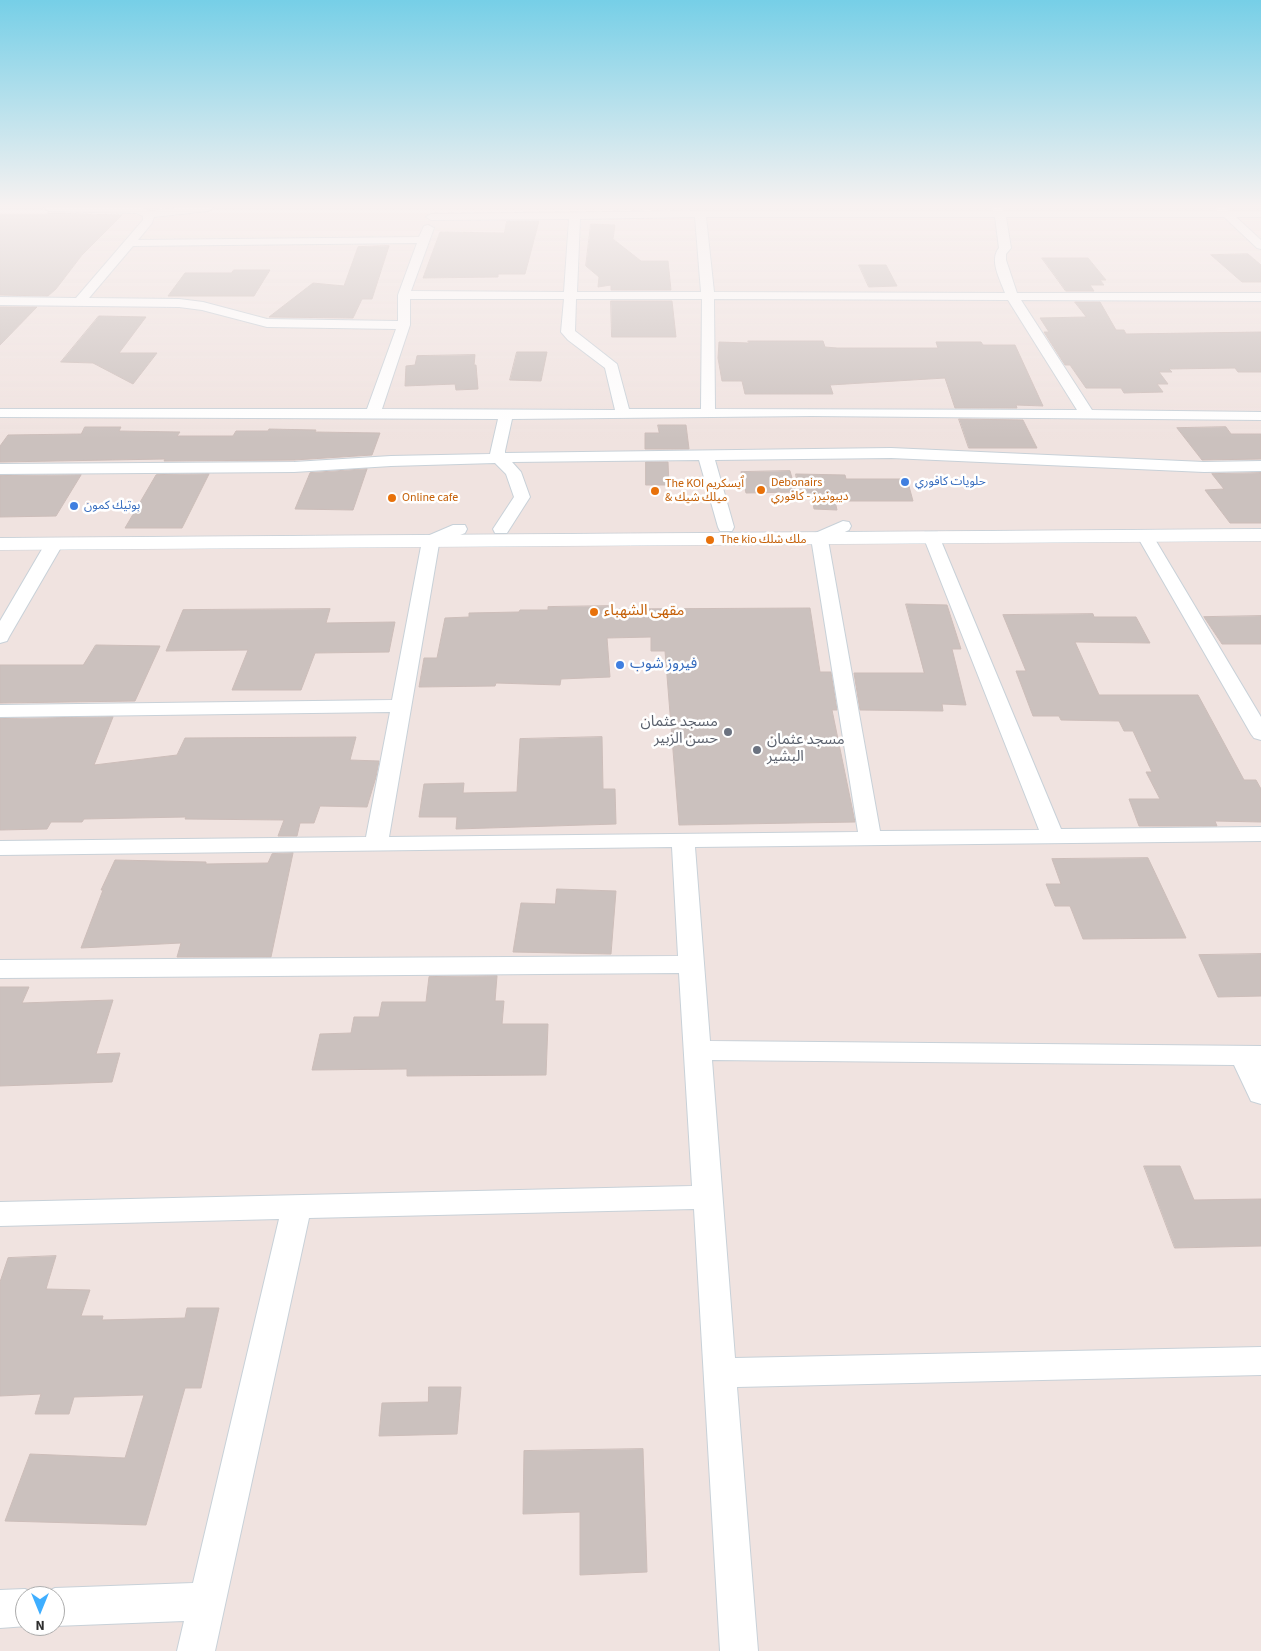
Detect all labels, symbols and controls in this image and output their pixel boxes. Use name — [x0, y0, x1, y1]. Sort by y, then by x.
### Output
place label: حلويات كافوري — [915, 475, 986, 489]
place label: Debonairs ديبونيرز - كافوري — [771, 476, 848, 504]
marker: حلويات كافوري — [899, 476, 911, 488]
place label: The KOI ٱيسكريم & ميلك شيك — [665, 477, 744, 505]
marker: Debonairs ديبونيرز - كافوري — [755, 484, 767, 496]
marker: The KOI ٱيسكريم & ميلك شيك — [649, 485, 661, 497]
place label: Online cafe — [402, 491, 458, 505]
marker: Online cafe — [386, 492, 398, 504]
place label: بوتيك كمون — [84, 499, 140, 513]
marker: بوتيك كمون — [68, 500, 80, 512]
place label: The kio ملك شلك — [720, 533, 807, 547]
marker: The kio ملك شلك — [704, 534, 716, 546]
place label: مقهى الشهباء — [604, 603, 684, 621]
marker: مقهى الشهباء — [588, 606, 600, 618]
place label: فيروز شوب — [630, 656, 697, 674]
marker: فيروز شوب — [614, 659, 626, 671]
place label: مسجد عثمان حسن الزبير — [640, 714, 718, 749]
marker: مسجد عثمان حسن الزبير — [722, 726, 734, 738]
place label: مسجد عثمان البشير — [767, 732, 845, 767]
marker: مسجد عثمان البشير — [751, 744, 763, 756]
north arrow — [15, 1586, 65, 1636]
text: N — [35, 1615, 45, 1635]

